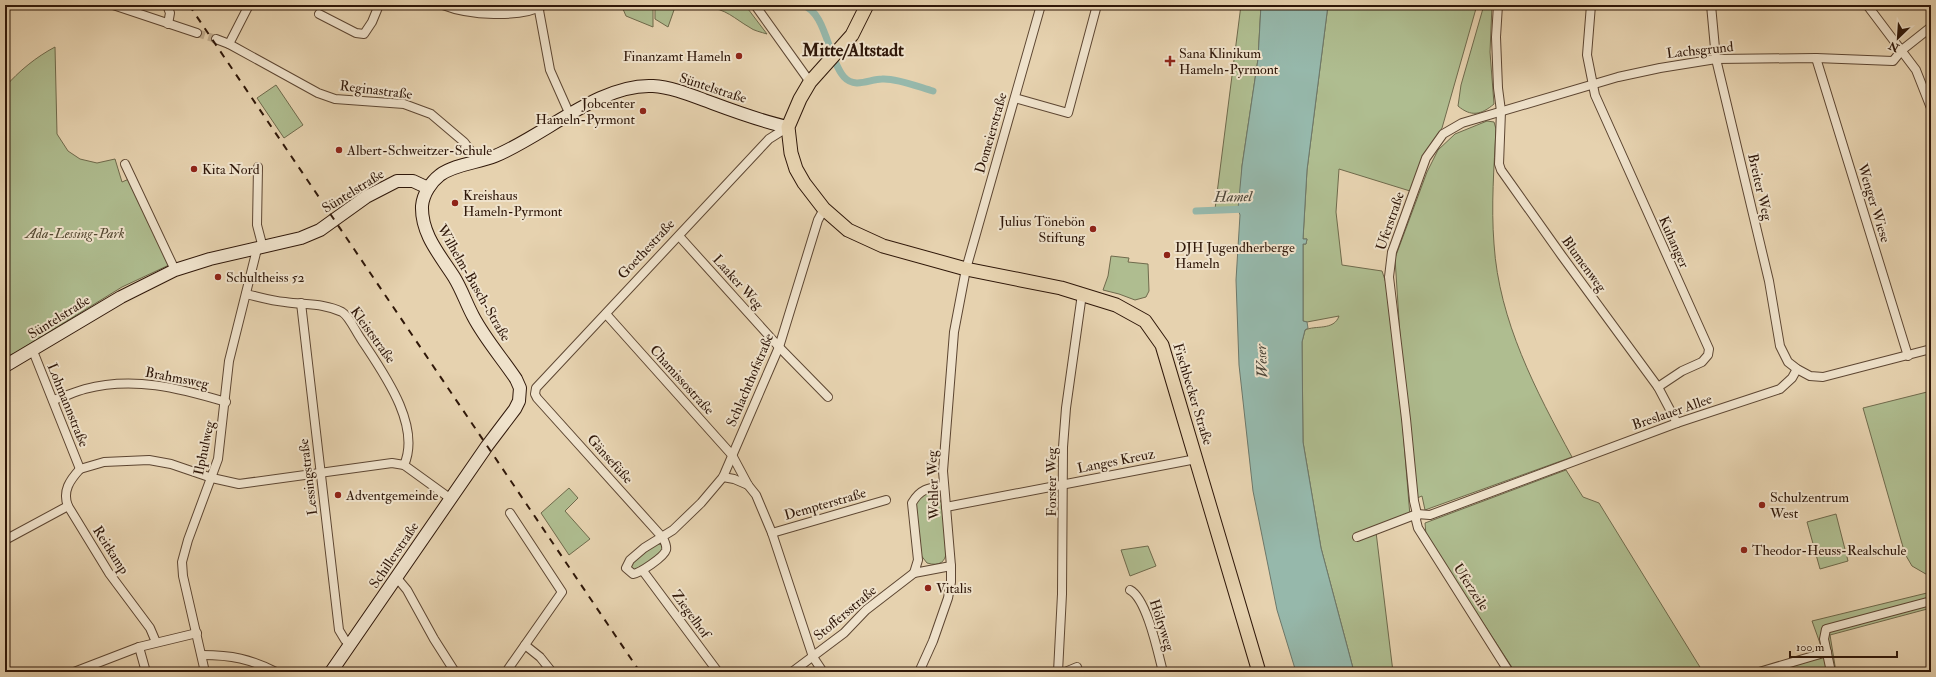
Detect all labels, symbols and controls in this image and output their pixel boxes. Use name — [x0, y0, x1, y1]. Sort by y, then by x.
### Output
north arrow — [1878, 18, 1918, 58]
street label: Lachsgrund — [1666, 38, 1734, 62]
text: N — [1886, 38, 1902, 55]
district label: Mitte/Altstadt — [801, 39, 904, 62]
place label: Sana Klinikum Hameln-Pyrmont — [1179, 45, 1279, 79]
place label: Finanzamt Hameln — [623, 48, 731, 65]
marker: Finanzamt Hameln — [734, 51, 744, 61]
marker: Sana Klinikum Hameln-Pyrmont — [1164, 55, 1176, 67]
street label: Süntelstraße — [677, 69, 749, 107]
street label: Reginastraße — [339, 77, 413, 103]
street label: Domeierstraße — [971, 91, 1011, 175]
place label: Jobcenter Hameln-Pyrmont — [536, 95, 636, 129]
marker: Jobcenter Hameln-Pyrmont — [638, 106, 648, 116]
place label: Albert-Schweitzer-Schule — [346, 142, 492, 159]
marker: Albert-Schweitzer-Schule — [334, 145, 344, 155]
street label: Breiter Weg — [1744, 152, 1776, 223]
place label: Kita Nord — [202, 161, 260, 178]
street label: Wenger Wiese — [1854, 161, 1894, 245]
marker: Kita Nord — [189, 164, 199, 174]
street label: Süntelstraße — [319, 165, 387, 217]
place label: Kreishaus Hameln-Pyrmont — [463, 187, 563, 221]
water label: Hamel — [1213, 187, 1254, 207]
street label: Uferstraße — [1372, 189, 1408, 252]
marker: Kreishaus Hameln-Pyrmont — [450, 198, 460, 208]
place label: Julius Tönebön Stiftung — [998, 213, 1086, 246]
street label: Kuhanger — [1655, 213, 1693, 271]
street label: Goethestraße — [614, 215, 678, 283]
street label: Wilhelm-Busch-Straße — [433, 221, 514, 345]
marker: Julius Tönebön Stiftung — [1088, 224, 1098, 234]
park label: Ada-Lessing-Park — [24, 225, 125, 242]
street label: Blumenweg — [1558, 233, 1611, 296]
place label: DJH Jugendherberge Hameln — [1175, 239, 1295, 272]
marker: DJH Jugendherberge Hameln — [1162, 250, 1172, 260]
street label: Laaker Weg — [709, 251, 768, 314]
place label: Schultheiss 52 — [226, 269, 305, 286]
marker: Schultheiss 52 — [213, 272, 223, 282]
street label: Süntelstraße — [25, 291, 93, 343]
street label: Kleiststraße — [347, 303, 399, 367]
street label: Schlachthofstraße — [723, 331, 777, 429]
street label: Fischbecker Straße — [1169, 341, 1217, 447]
street label: Chamissostraße — [646, 342, 718, 418]
water label: Weser — [1252, 342, 1272, 378]
street label: Lohmannstraße — [43, 361, 93, 450]
street label: Brahmsweg — [144, 364, 211, 393]
street label: Breslauer Allee — [1630, 390, 1714, 434]
street label: Ilphulweg — [190, 418, 219, 477]
street label: Gänsefüße — [583, 431, 637, 487]
street label: Lessingstraße — [295, 438, 321, 516]
street label: Langes Kreuz — [1076, 445, 1156, 477]
street label: Forster Weg — [1043, 446, 1060, 517]
street label: Wehler Weg — [923, 449, 943, 521]
street label: Dempterstraße — [782, 484, 868, 525]
place label: Adventgemeinde — [345, 487, 438, 504]
place label: Schulzentrum West — [1769, 489, 1849, 522]
marker: Adventgemeinde — [333, 490, 343, 500]
marker: Schulzentrum West — [1757, 500, 1767, 510]
street label: Schillerstraße — [366, 518, 422, 591]
street label: Reitkamp — [88, 523, 133, 578]
place label: Theodor-Heuss-Realschule — [1752, 542, 1907, 559]
marker: Theodor-Heuss-Realschule — [1739, 545, 1749, 555]
street label: Uferzeile — [1450, 560, 1493, 614]
place label: Vitalis — [936, 580, 972, 597]
street label: Stoffersstraße — [810, 582, 880, 644]
marker: Vitalis — [923, 583, 933, 593]
street label: Ziegelhof — [668, 587, 715, 643]
street label: Höltyweg — [1145, 597, 1179, 654]
scale bar — [1790, 633, 1897, 659]
text: 100 m — [1796, 640, 1825, 655]

